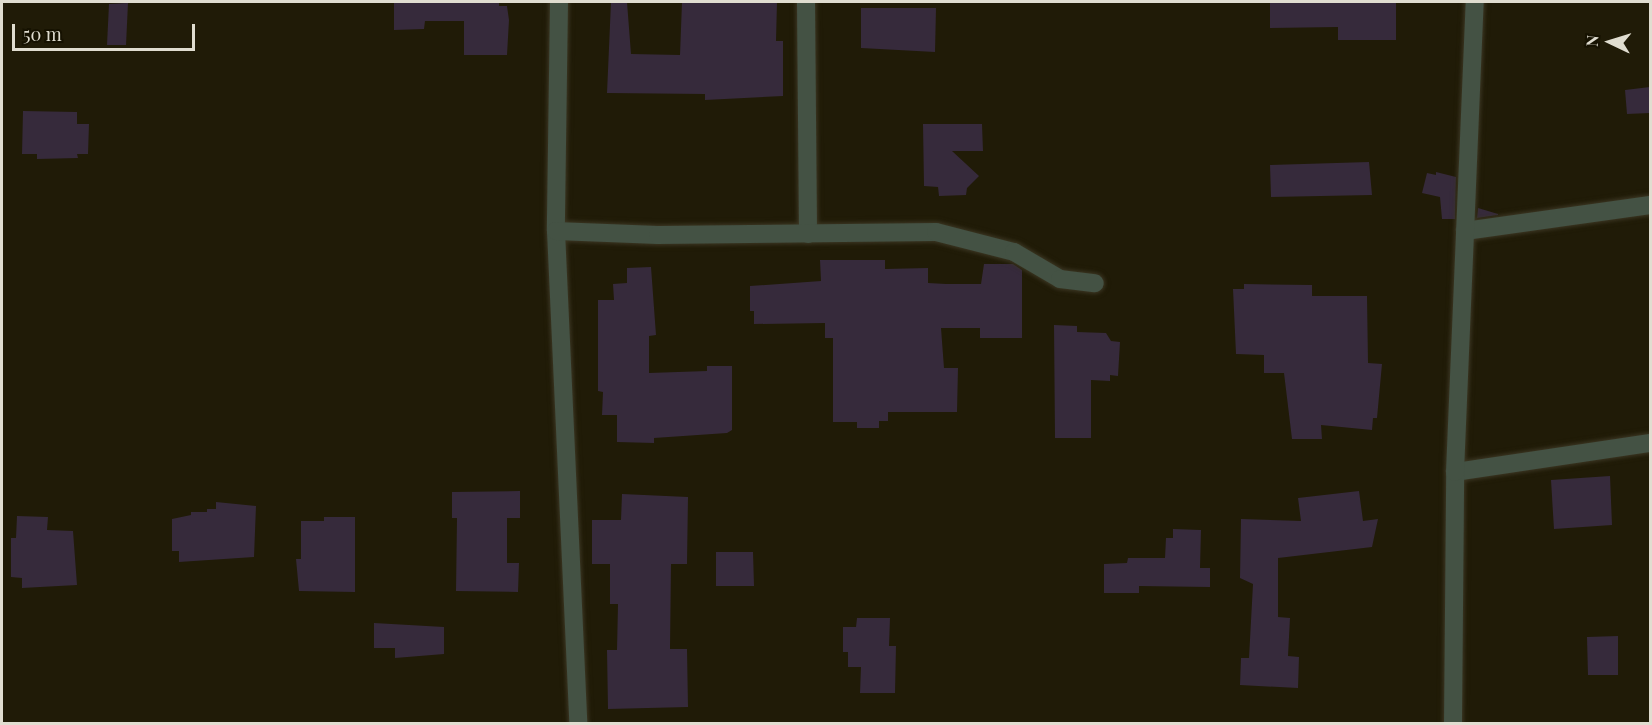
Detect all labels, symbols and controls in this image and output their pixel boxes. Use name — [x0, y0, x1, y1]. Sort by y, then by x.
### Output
scale bar — [15, 12, 198, 50]
north arrow — [1580, 12, 1640, 72]
text: 50 m — [23, 22, 62, 46]
text: N — [1581, 34, 1602, 47]

